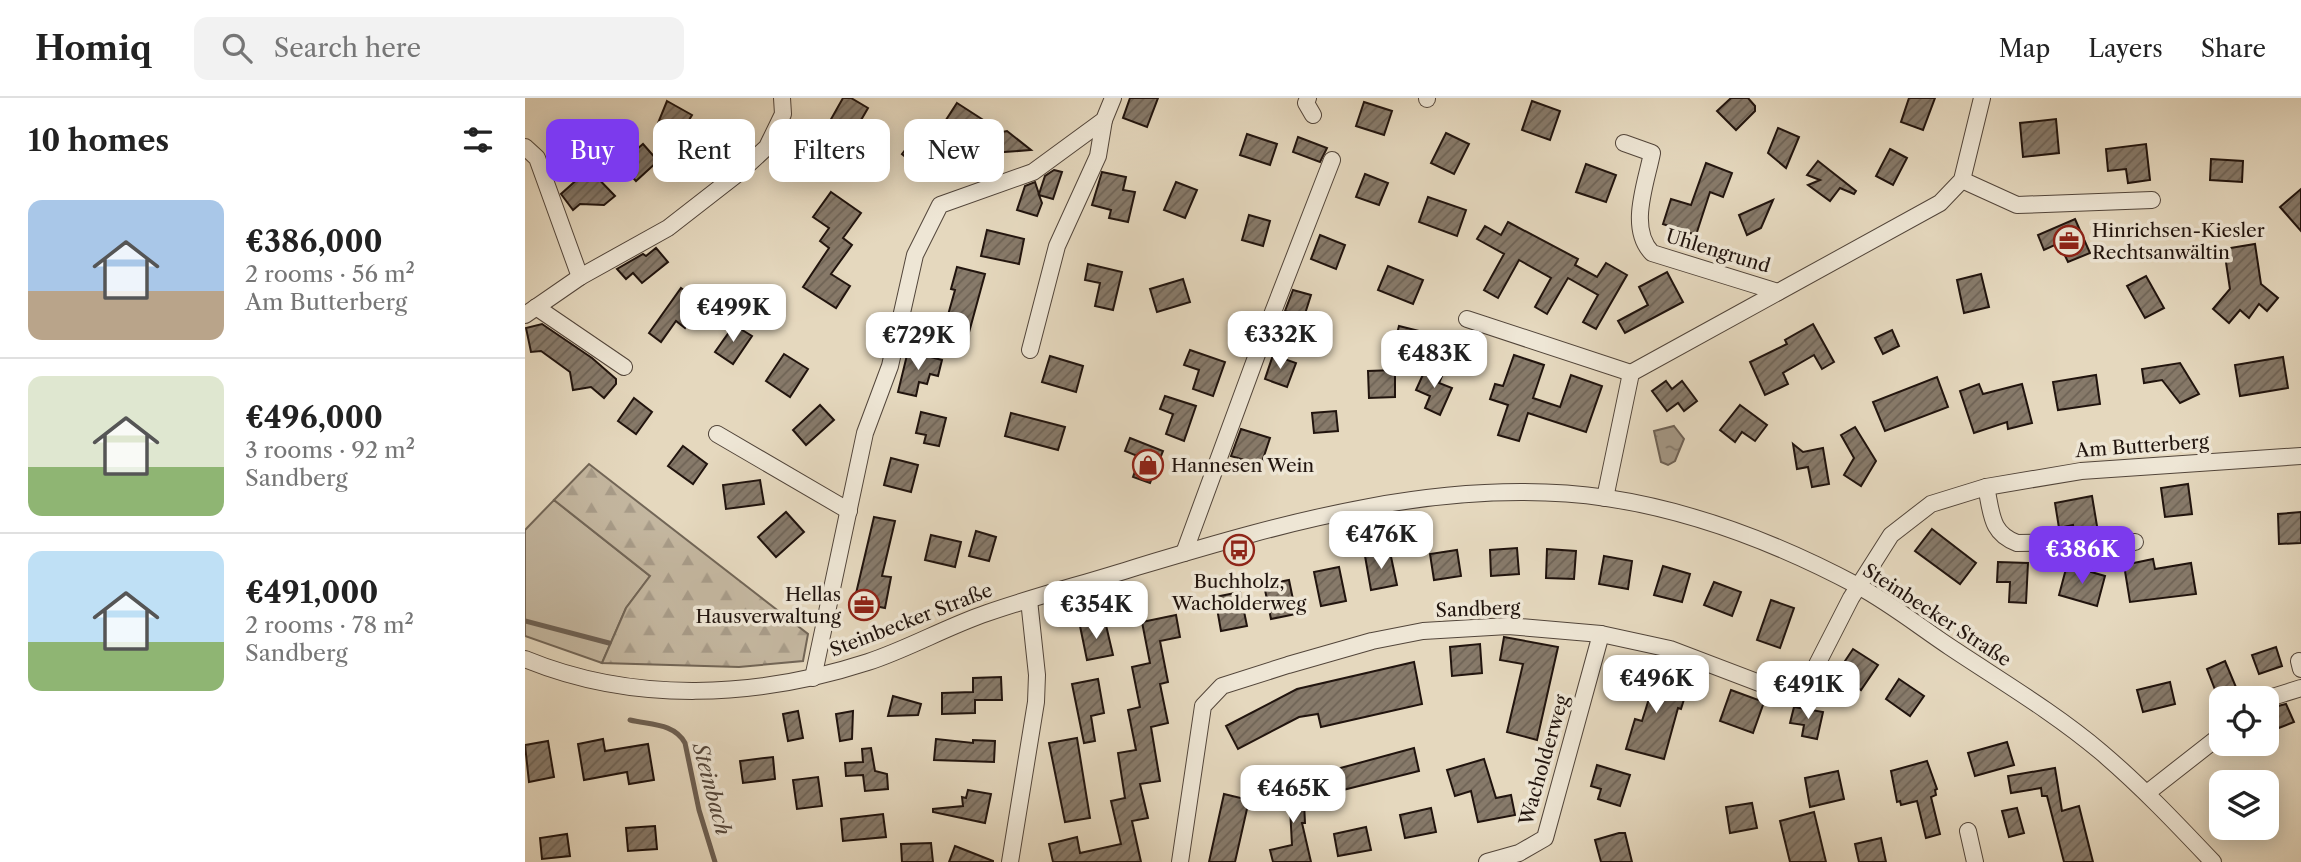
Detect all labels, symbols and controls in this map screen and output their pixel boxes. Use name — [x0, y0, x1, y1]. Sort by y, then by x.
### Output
search box — [194, 17, 684, 80]
text: Homiq — [35, 28, 152, 69]
icon: search — [218, 29, 256, 67]
text: Search here — [274, 32, 421, 64]
text: Map — [1999, 34, 2050, 63]
text: Layers — [2088, 34, 2163, 63]
text: Share — [2201, 34, 2266, 63]
chip: Buy — [546, 119, 639, 182]
chip: Rent — [653, 119, 755, 182]
chip: Filters — [769, 119, 890, 182]
chip: New — [904, 119, 1004, 182]
icon: filters — [459, 121, 497, 159]
text: 10 homes — [28, 122, 169, 159]
place label: Hinrichsen-Kiesler Rechtsanwältin — [2092, 219, 2265, 264]
text: €386,000 — [245, 223, 383, 260]
street label: Uhlengrund — [1663, 224, 1773, 278]
office icon: Hinrichsen-Kiesler Rechtsanwältin — [2052, 224, 2086, 258]
icon: home — [84, 228, 168, 312]
text: 2 rooms · 56 m² — [245, 260, 415, 288]
pin: €499K — [684, 285, 782, 344]
text: Am Butterberg — [245, 288, 407, 316]
text: €499K — [696, 293, 770, 321]
pin: €332K — [1231, 312, 1329, 371]
pin: €729K — [869, 313, 967, 372]
text: €332K — [1244, 320, 1316, 348]
text: €729K — [882, 321, 954, 349]
pin: €483K — [1385, 330, 1483, 390]
text: €483K — [1397, 339, 1471, 367]
text: €496,000 — [245, 399, 383, 436]
icon: home — [84, 404, 168, 488]
street label: Am Butterberg — [2073, 430, 2211, 462]
text: 3 rooms · 92 m² — [245, 436, 415, 464]
shop icon: Hannesen Wein — [1131, 448, 1165, 482]
place label: Hannesen Wein — [1171, 454, 1314, 477]
text: Sandberg — [245, 464, 348, 492]
pin: €476K — [1332, 512, 1430, 571]
text: €476K — [1345, 520, 1417, 548]
pin: €386K — [2033, 526, 2131, 586]
bus stop icon: Buchholz, Wacholderweg — [1222, 533, 1256, 567]
text: €386K — [2045, 535, 2119, 563]
street label: Steinbecker Straße — [1859, 559, 2015, 671]
place label: Buchholz, Wacholderweg — [1171, 570, 1307, 615]
text: €491,000 — [245, 574, 378, 611]
street label: Steinbecker Straße — [827, 578, 995, 662]
icon: home — [84, 579, 168, 663]
pin: €354K — [1047, 582, 1145, 641]
place label: Hellas Hausverwaltung — [695, 583, 842, 628]
office icon: Hellas Hausverwaltung — [847, 588, 881, 622]
text: €354K — [1060, 590, 1132, 618]
street label: Sandberg — [1435, 596, 1522, 622]
text: 2 rooms · 78 m² — [245, 611, 414, 639]
text: Sandberg — [245, 639, 348, 667]
pin: €496K — [1607, 656, 1705, 715]
pin: €491K — [1759, 662, 1857, 721]
text: €496K — [1619, 664, 1693, 692]
text: €491K — [1773, 670, 1843, 698]
map controls — [2209, 686, 2279, 840]
button: locate — [2209, 686, 2279, 756]
street label: Wacholderweg — [1514, 691, 1574, 829]
water label: Steinbach — [687, 738, 736, 838]
pin: €465K — [1244, 766, 1342, 825]
button: layers — [2209, 770, 2279, 840]
text: €465K — [1256, 774, 1330, 802]

